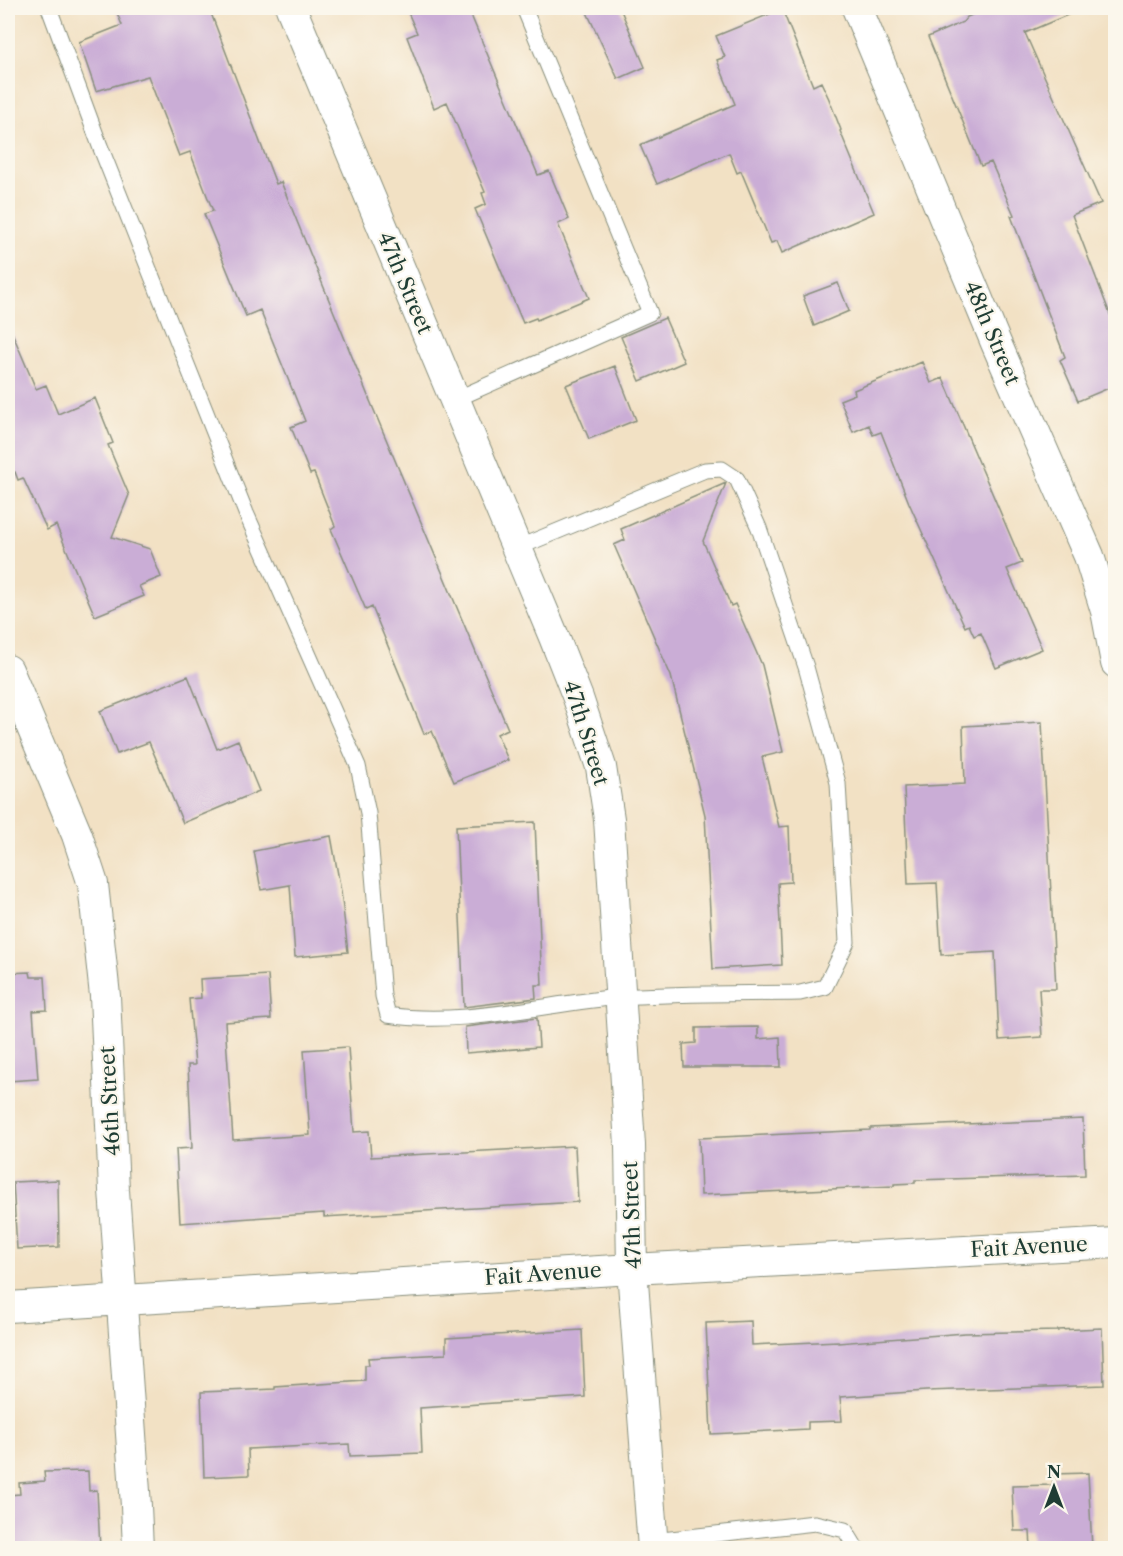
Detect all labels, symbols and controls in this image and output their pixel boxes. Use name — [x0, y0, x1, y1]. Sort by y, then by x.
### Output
street label: 47th Street — [373, 228, 438, 338]
street label: 48th Street — [959, 277, 1026, 389]
street label: 47th Street — [559, 677, 614, 789]
street label: 46th Street — [94, 1045, 125, 1157]
street label: 47th Street — [617, 1160, 646, 1270]
street label: Fait Avenue — [970, 1231, 1088, 1262]
street label: Fait Avenue — [484, 1257, 602, 1290]
north arrow — [1024, 1457, 1084, 1517]
text: N — [1047, 1462, 1061, 1482]

